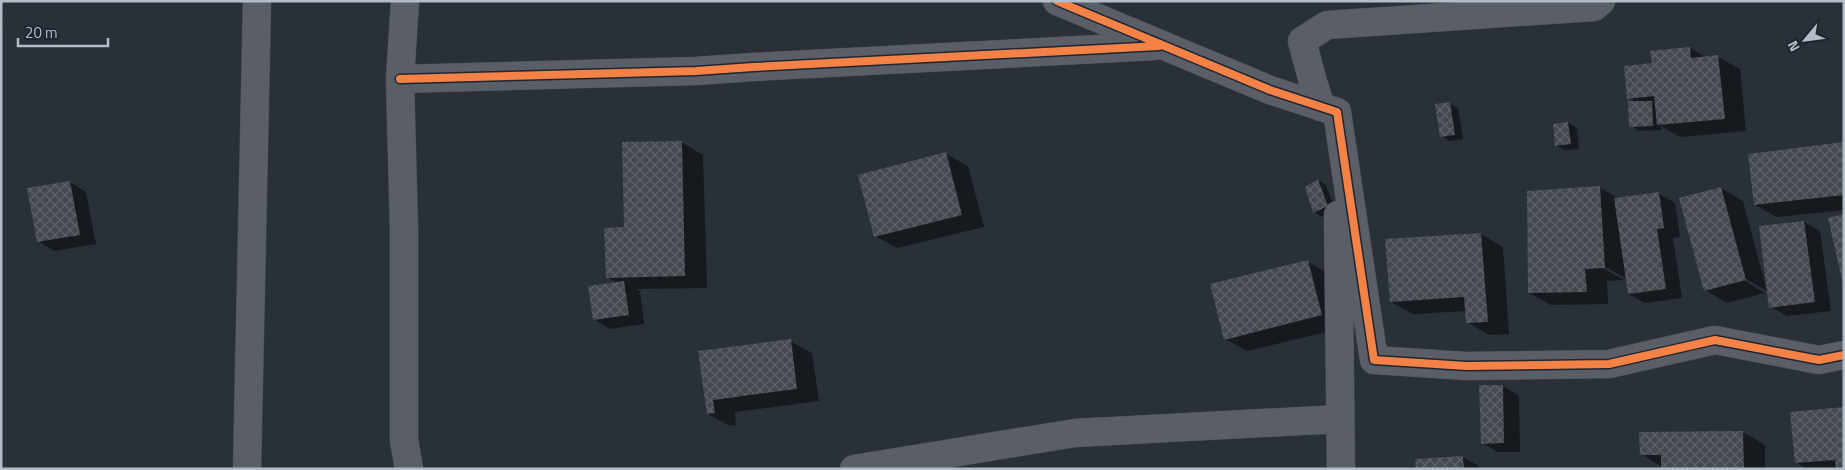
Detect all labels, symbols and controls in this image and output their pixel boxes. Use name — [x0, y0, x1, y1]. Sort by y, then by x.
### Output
scale bar — [18, 15, 108, 47]
north arrow — [1780, 15, 1830, 65]
text: 20 m — [25, 21, 58, 44]
text: N — [1782, 37, 1805, 56]

